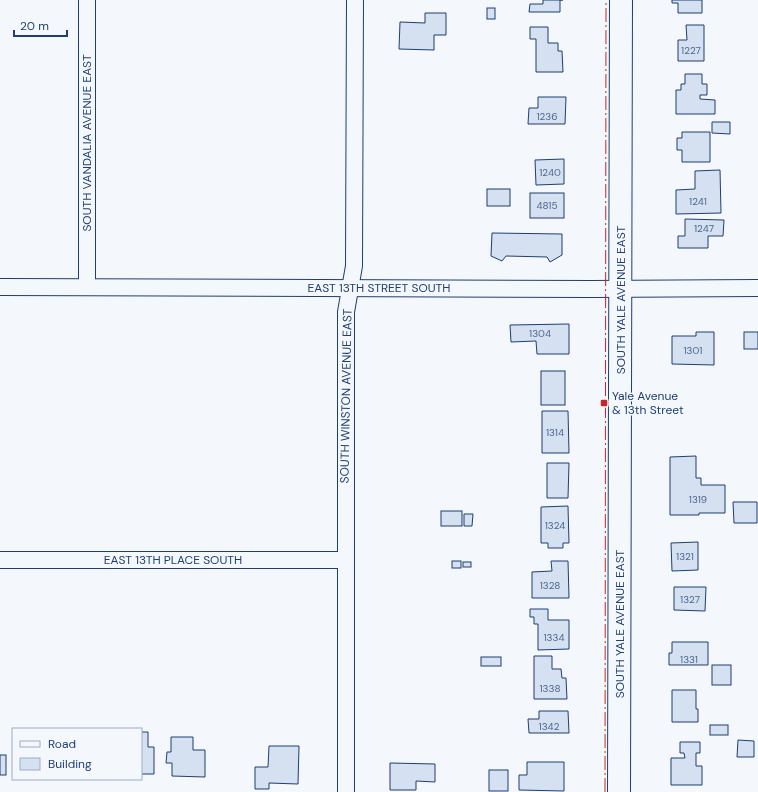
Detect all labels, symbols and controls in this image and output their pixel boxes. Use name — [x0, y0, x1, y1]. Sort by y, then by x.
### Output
scale bar — [14, 12, 67, 38]
text: 20 m — [20, 18, 49, 34]
house number: 1227 — [681, 44, 701, 57]
street label: SOUTH VANDALIA AVENUE EAST — [79, 54, 95, 232]
house number: 1236 — [536, 110, 558, 123]
house number: 1240 — [539, 166, 561, 179]
house number: 1241 — [689, 195, 707, 208]
house number: 4815 — [536, 199, 558, 212]
house number: 1247 — [694, 222, 714, 235]
street label: SOUTH YALE AVENUE EAST — [613, 225, 629, 374]
street label: EAST 13TH STREET SOUTH — [307, 280, 451, 296]
street label: SOUTH WINSTON AVENUE EAST — [336, 308, 356, 483]
house number: 1304 — [529, 327, 551, 340]
house number: 1301 — [684, 344, 703, 357]
place label: Yale Avenue & 13th Street — [612, 388, 684, 418]
marker: Yale Avenue & 13th Street — [599, 398, 609, 408]
house number: 1314 — [546, 426, 564, 439]
house number: 1319 — [689, 493, 707, 506]
house number: 1324 — [545, 519, 565, 532]
street label: SOUTH YALE AVENUE EAST — [612, 549, 628, 698]
house number: 1321 — [676, 550, 694, 563]
street label: EAST 13TH PLACE SOUTH — [104, 552, 242, 568]
house number: 1328 — [540, 579, 560, 592]
house number: 1327 — [680, 593, 700, 606]
house number: 1334 — [543, 631, 565, 644]
house number: 1331 — [680, 653, 698, 666]
house number: 1338 — [539, 682, 561, 695]
house number: 1342 — [539, 720, 560, 733]
legend — [12, 728, 142, 780]
text: Road — [48, 736, 76, 752]
text: Building — [48, 756, 92, 772]

